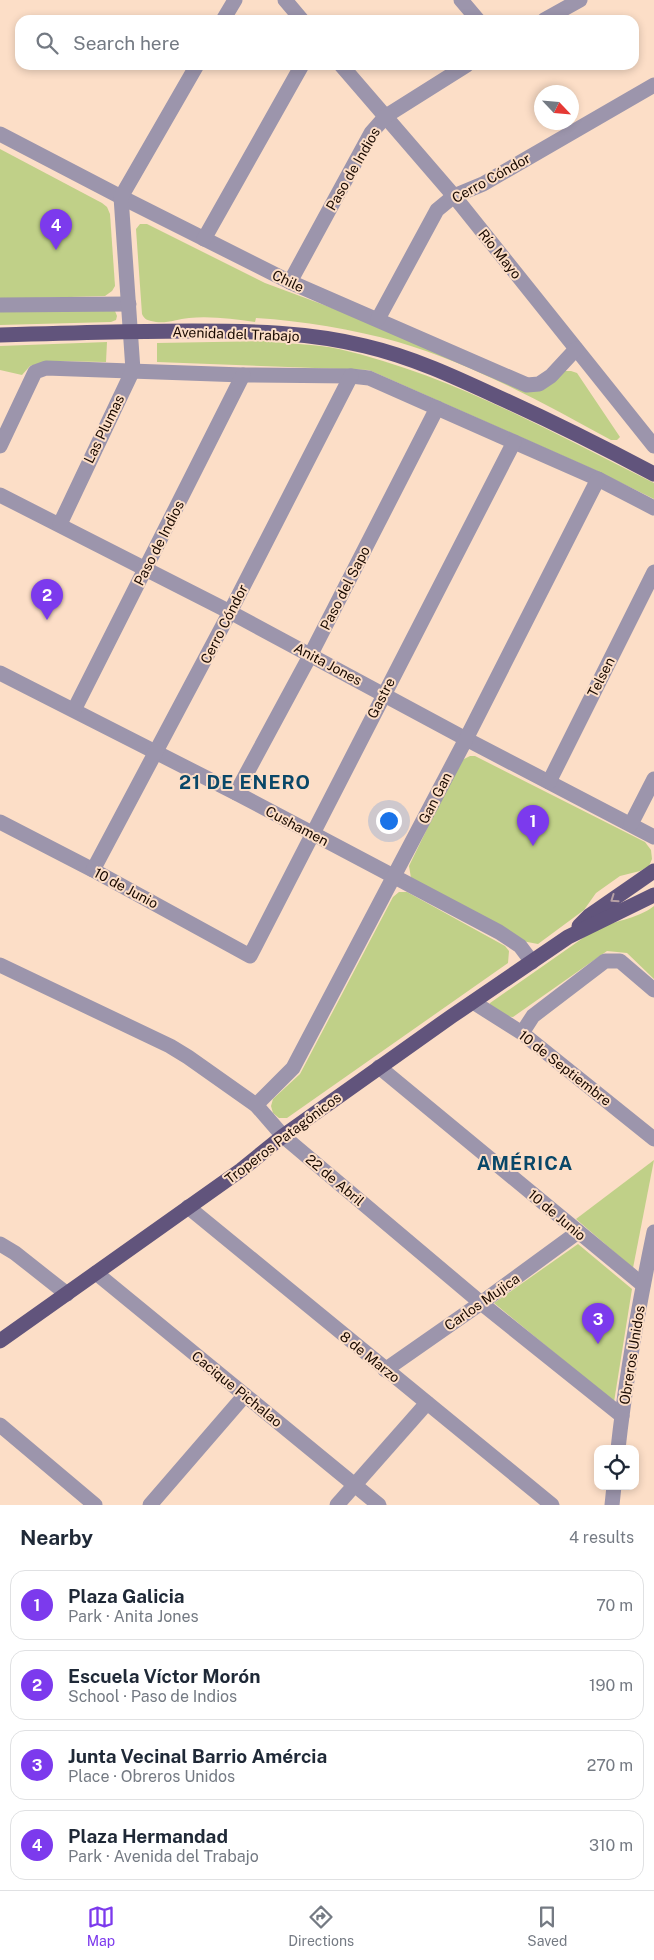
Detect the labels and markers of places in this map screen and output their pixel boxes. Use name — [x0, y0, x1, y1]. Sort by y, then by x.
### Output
pin: 4 — [40, 209, 72, 250]
pin: 2 — [31, 579, 63, 620]
pin: 1 — [517, 805, 549, 846]
pin: 3 — [582, 1303, 614, 1344]

